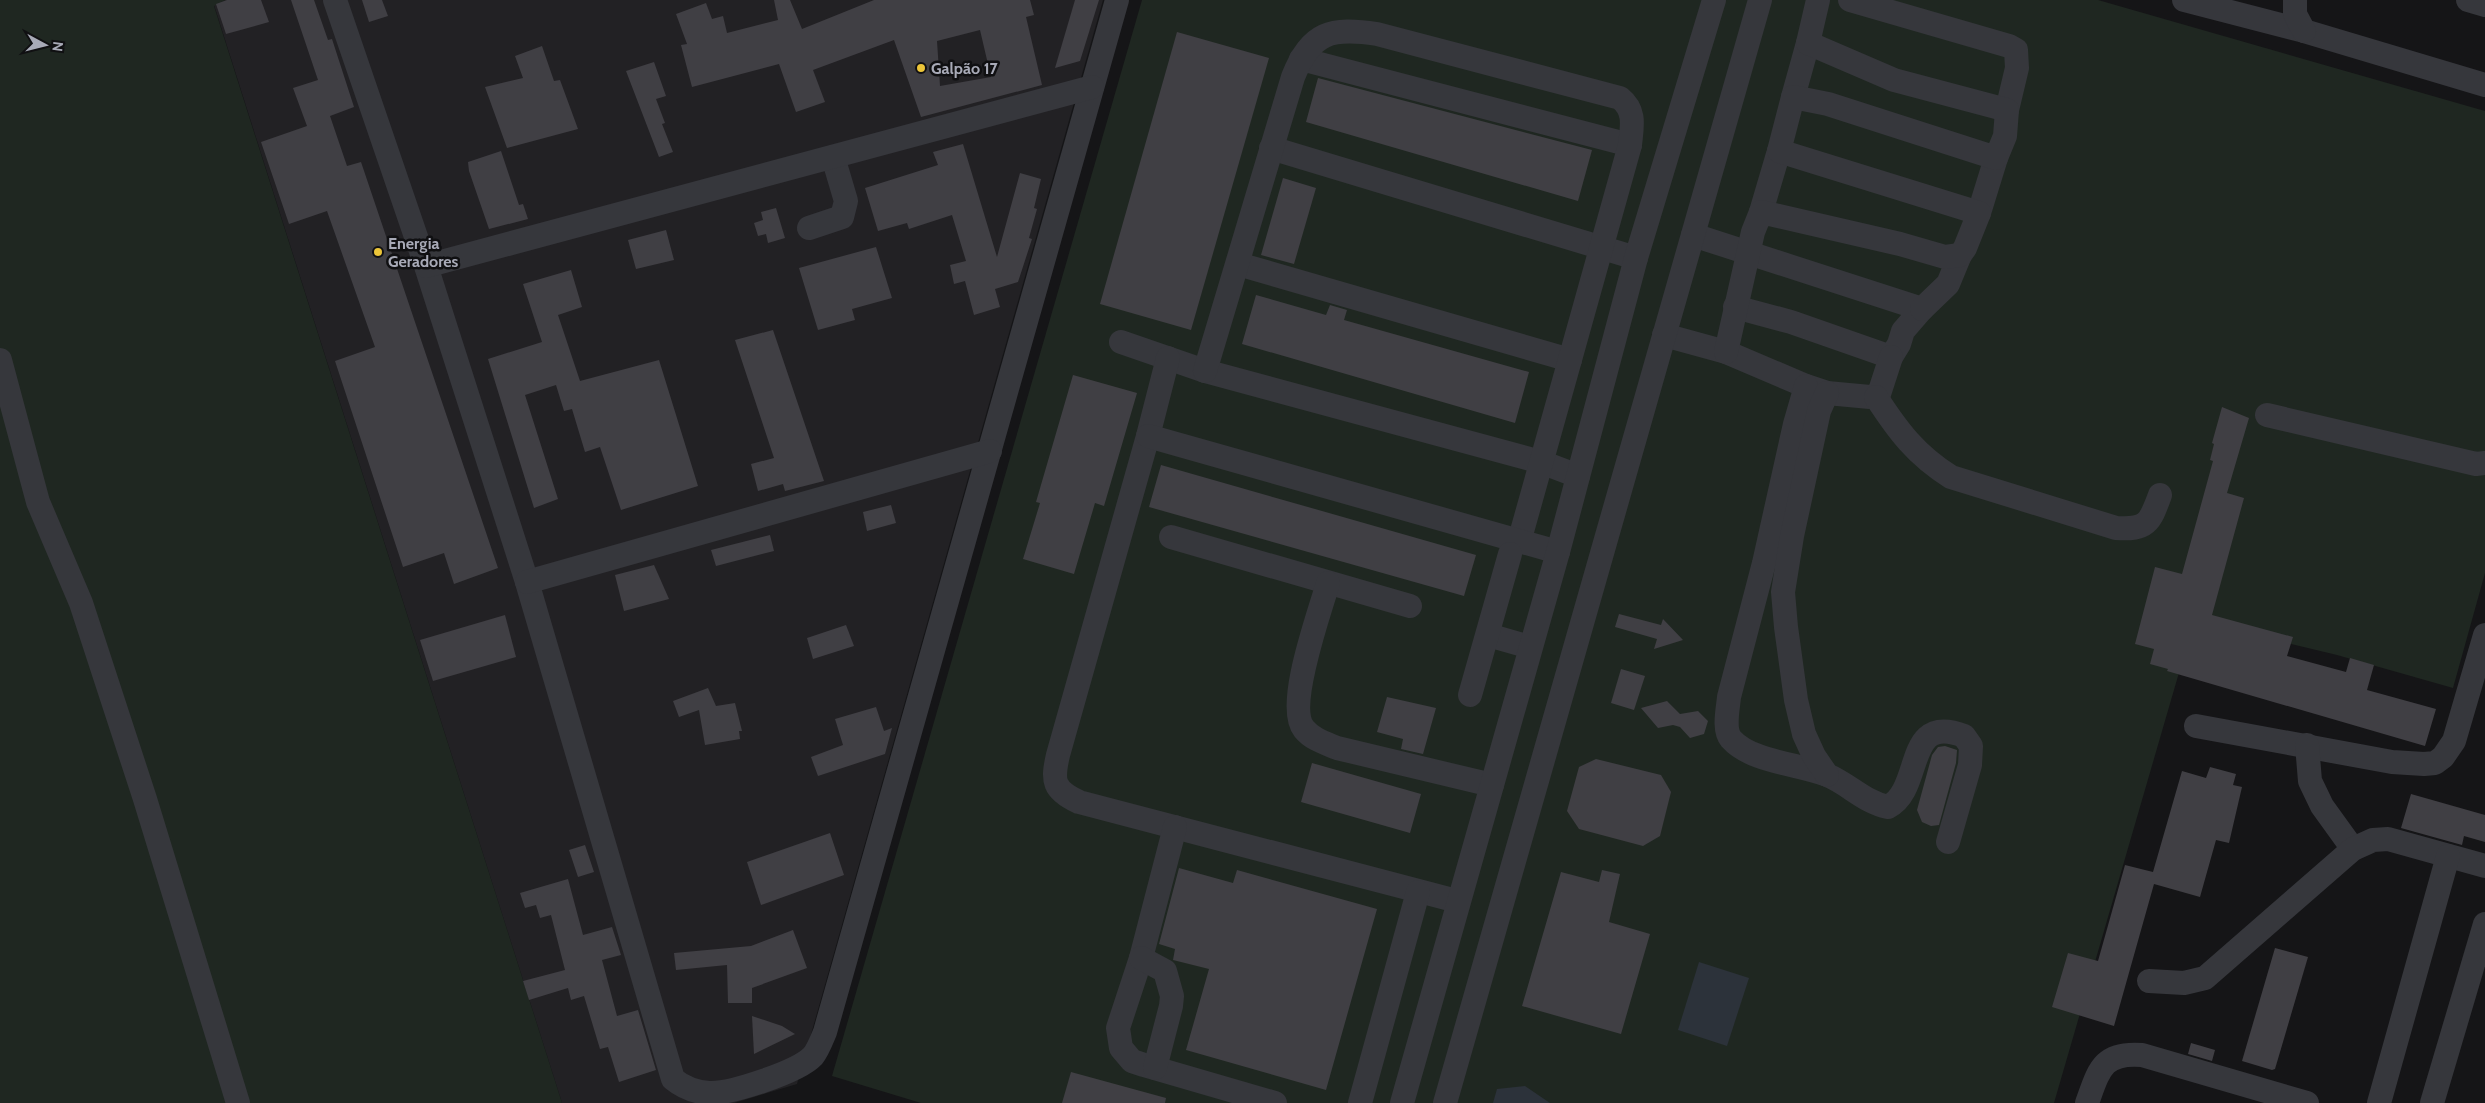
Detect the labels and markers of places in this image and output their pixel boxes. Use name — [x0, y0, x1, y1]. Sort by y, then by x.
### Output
place label: Galpão 17 — [931, 59, 999, 78]
marker: Galpão 17 — [915, 62, 927, 74]
place label: Energia Geradores — [388, 234, 459, 271]
marker: Energia Geradores — [372, 246, 384, 258]

